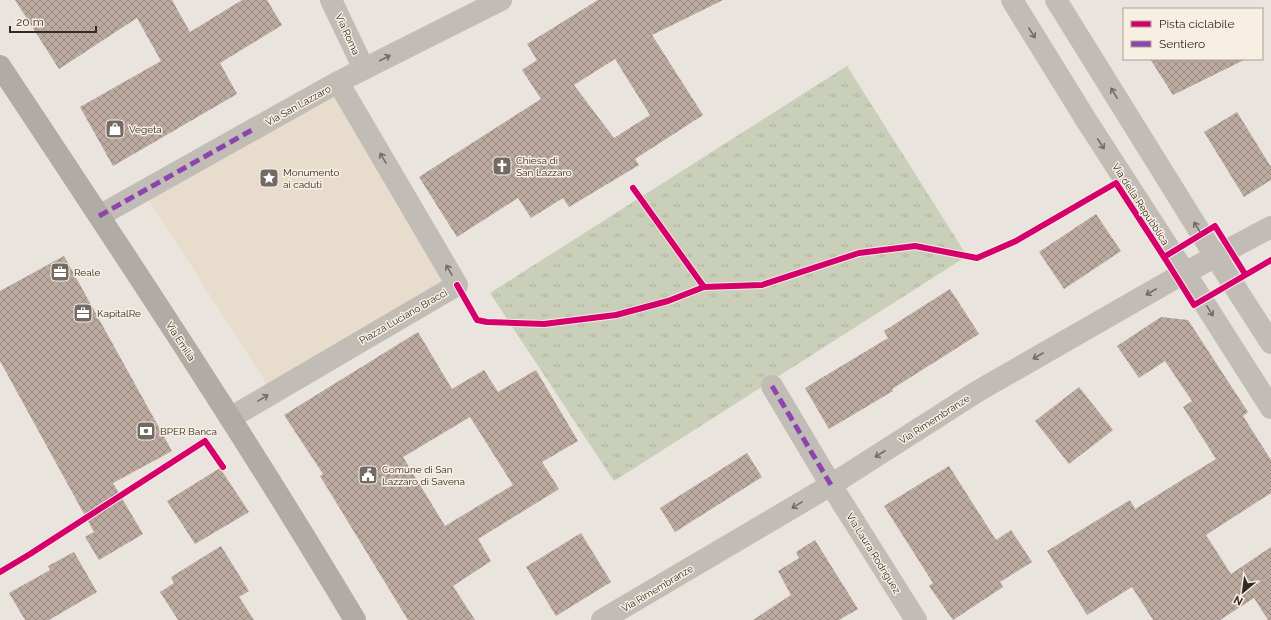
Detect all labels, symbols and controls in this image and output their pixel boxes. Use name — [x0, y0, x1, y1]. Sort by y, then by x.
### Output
scale bar — [10, 8, 96, 34]
legend — [1123, 8, 1263, 60]
street label: Via Roma — [333, 12, 362, 56]
text: 20 m — [16, 15, 44, 29]
text: Pista ciclabile — [1159, 17, 1234, 31]
one-way arrow — [1029, 27, 1037, 39]
text: Sentiero — [1159, 37, 1205, 51]
one-way arrow — [379, 54, 391, 61]
street label: Via San Lazzaro — [264, 83, 333, 128]
one-way arrow — [1109, 87, 1117, 99]
shop icon: Vegeta — [104, 118, 126, 140]
place label: Vegeta — [129, 124, 162, 135]
one-way arrow — [1097, 138, 1105, 149]
one-way arrow — [378, 152, 386, 164]
church icon: Chiesa di San Lazzaro — [491, 155, 513, 177]
place label: Chiesa di San Lazzaro — [516, 155, 572, 178]
street label: Via della Repubblica — [1110, 161, 1171, 247]
place icon: Monumento ai caduti — [258, 167, 280, 189]
place label: Monumento ai caduti — [283, 167, 340, 190]
one-way arrow — [1193, 221, 1201, 233]
office icon: Reale — [49, 261, 71, 283]
one-way arrow — [444, 264, 452, 276]
place label: Reale — [74, 267, 100, 278]
street label: Piazza Luciano Bracci — [357, 287, 449, 346]
one-way arrow — [1145, 288, 1157, 296]
office icon: KapitalRe — [72, 302, 94, 324]
one-way arrow — [1205, 306, 1214, 317]
place label: KapitalRe — [97, 308, 141, 319]
street label: Via Emilia — [164, 320, 197, 363]
one-way arrow — [1032, 353, 1044, 361]
one-way arrow — [257, 393, 269, 401]
street label: Via Rimembranze — [897, 393, 972, 446]
bank icon: BPER Banca — [135, 420, 157, 442]
place label: BPER Banca — [160, 426, 217, 437]
one-way arrow — [874, 450, 886, 458]
public building icon: Comune di San Lazzaro di Savena — [357, 464, 379, 486]
place label: Comune di San Lazzaro di Savena — [382, 464, 465, 487]
one-way arrow — [791, 501, 803, 509]
street label: Via Laura Rodriguez — [844, 511, 903, 596]
street label: Via Rimembranze — [619, 563, 695, 614]
north arrow — [1223, 572, 1263, 612]
text: N — [1232, 593, 1245, 608]

